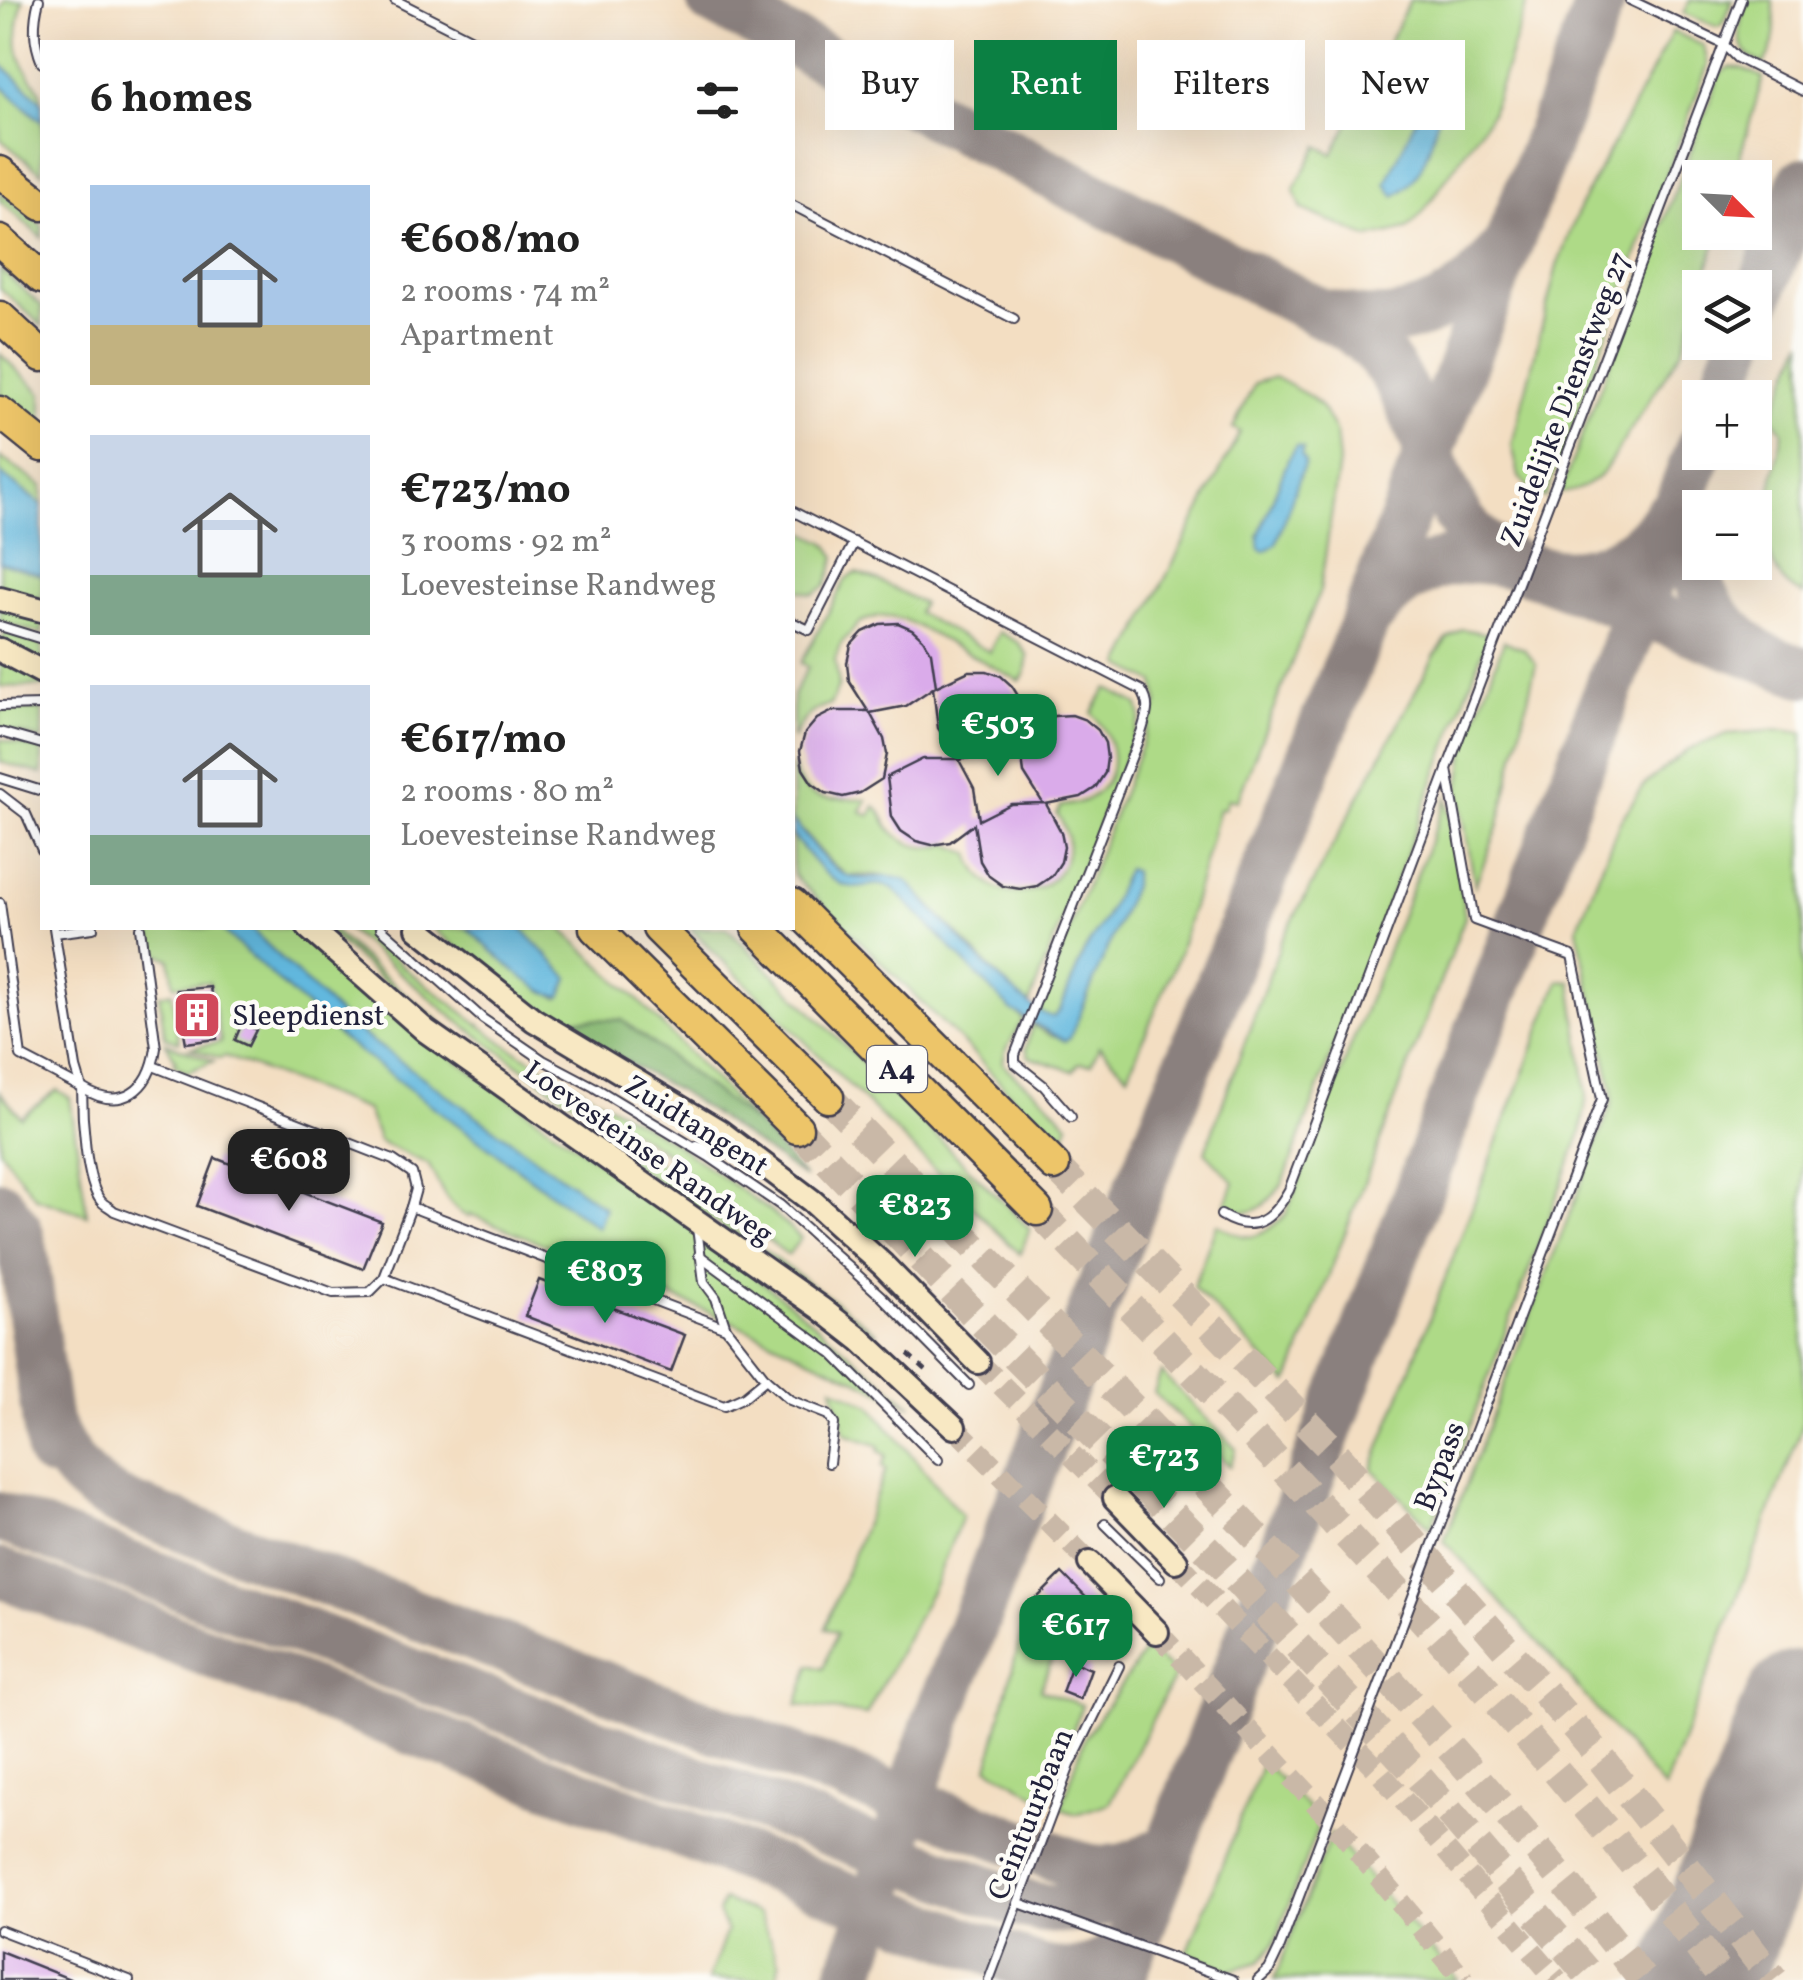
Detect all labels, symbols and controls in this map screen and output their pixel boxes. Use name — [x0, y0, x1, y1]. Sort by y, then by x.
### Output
chip: Buy — [825, 40, 954, 130]
chip: Rent — [974, 40, 1117, 130]
chip: Filters — [1137, 40, 1305, 130]
chip: New — [1325, 40, 1465, 130]
text: 6 homes — [90, 71, 253, 130]
icon: filters — [690, 73, 745, 128]
north arrow — [1682, 160, 1772, 250]
map controls — [1682, 160, 1772, 580]
text: €608/mo — [400, 212, 580, 271]
icon: home — [170, 225, 290, 345]
street label: Zuidelijke Dienstweg 27 — [1491, 246, 1643, 553]
button: layers — [1682, 270, 1772, 360]
text: 2 rooms · 74 m² — [400, 271, 610, 315]
text: Apartment — [400, 315, 554, 359]
button: + — [1682, 380, 1772, 470]
text: €723/mo — [400, 462, 571, 521]
icon: home — [170, 475, 290, 595]
button: − — [1682, 490, 1772, 580]
text: 3 rooms · 92 m² — [400, 521, 612, 565]
text: Loevesteinse Randweg — [400, 565, 716, 609]
pin: €503 — [939, 694, 1057, 779]
text: €503 — [961, 704, 1035, 748]
text: €617/mo — [400, 712, 566, 771]
icon: home — [170, 725, 290, 845]
text: 2 rooms · 80 m² — [400, 771, 614, 815]
text: Loevesteinse Randweg — [400, 815, 716, 859]
building icon: Sleepdienst — [171, 989, 223, 1041]
place label: Sleepdienst — [232, 996, 385, 1038]
road number: A4 — [867, 1046, 927, 1092]
street label: Loevesteinse Randweg — [514, 1051, 781, 1256]
street label: Zuidtangent — [616, 1066, 776, 1188]
pin: €608 — [230, 1129, 348, 1214]
text: €608 — [250, 1139, 328, 1183]
pin: €823 — [856, 1175, 974, 1260]
text: €823 — [878, 1185, 952, 1229]
pin: €803 — [546, 1241, 664, 1326]
text: €803 — [567, 1251, 643, 1295]
street label: Bypass — [1405, 1416, 1477, 1518]
pin: €723 — [1105, 1426, 1223, 1511]
text: €723 — [1128, 1436, 1200, 1480]
pin: €617 — [1017, 1595, 1135, 1680]
text: €617 — [1041, 1605, 1111, 1649]
street label: Ceintuurbaan — [978, 1723, 1085, 1907]

